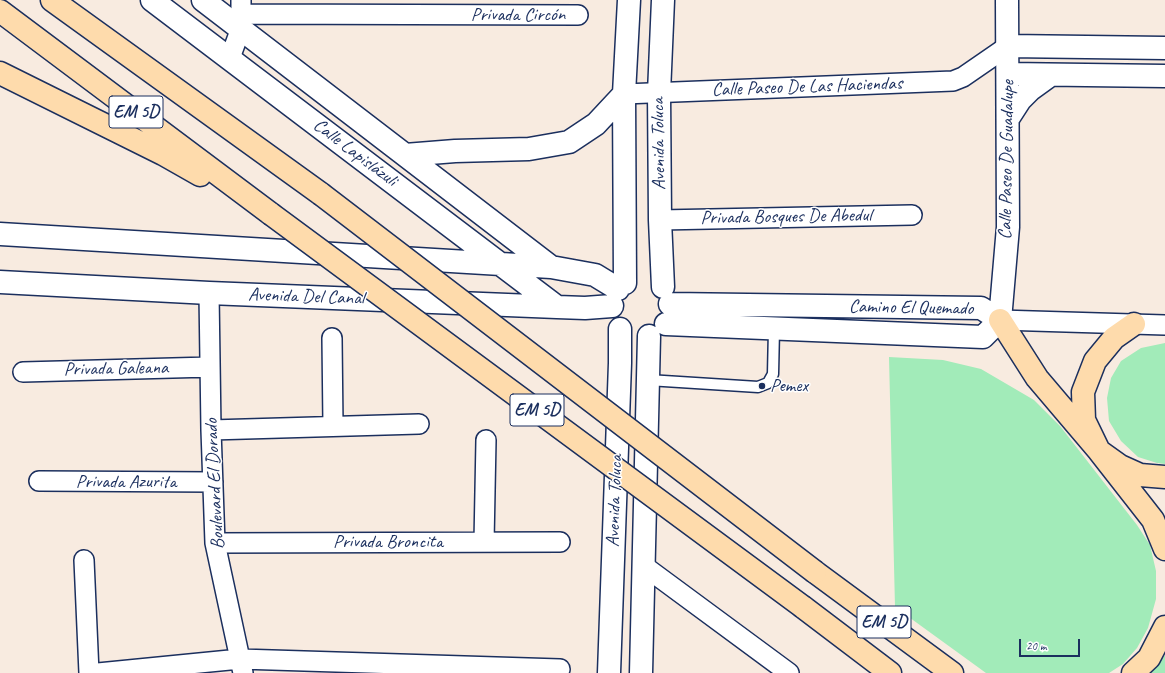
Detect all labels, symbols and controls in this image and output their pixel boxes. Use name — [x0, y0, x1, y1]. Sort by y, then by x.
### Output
street label: Privada Circón — [471, 4, 565, 26]
street label: Calle Paseo De Las Haciendas — [711, 72, 903, 102]
street label: Calle Paseo De Guadalupe — [994, 80, 1020, 240]
road number: EM 5D — [109, 96, 163, 128]
street label: Avenida Toluca — [647, 98, 671, 190]
street label: Calle Lapislázuli — [308, 114, 402, 192]
street label: Privada Bosques De Abedul — [700, 204, 872, 230]
street label: Avenida Del Canal — [248, 284, 364, 310]
street label: Camino El Quemado — [849, 296, 973, 320]
street label: Privada Galeana — [63, 357, 169, 381]
place label: Pemex — [770, 375, 808, 397]
marker: Pemex — [757, 381, 767, 391]
road number: EM 5D — [510, 394, 564, 426]
street label: Boulevard El Dorado — [200, 418, 230, 550]
street label: Avenida Toluca — [602, 454, 628, 548]
street label: Privada Azurita — [76, 471, 176, 493]
street label: Privada Broncita — [333, 531, 443, 553]
road number: EM 5D — [857, 606, 911, 638]
scale bar — [1021, 631, 1082, 657]
text: 20 m — [1026, 638, 1046, 654]

